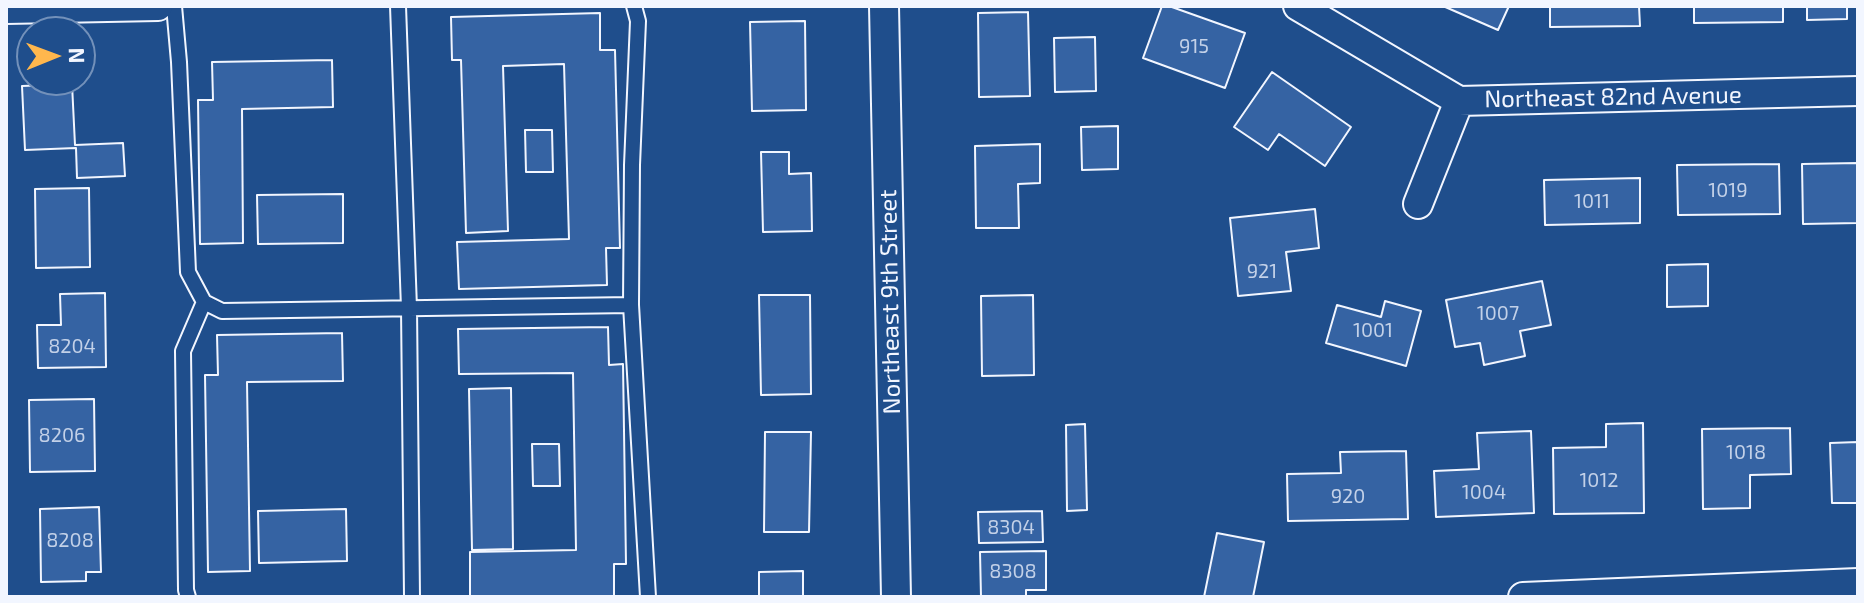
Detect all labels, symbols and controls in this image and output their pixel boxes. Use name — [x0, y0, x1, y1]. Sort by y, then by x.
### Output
north arrow — [16, 16, 96, 96]
house number: 915 — [1179, 34, 1209, 58]
text: N — [65, 47, 91, 64]
street label: Northeast 82nd Avenue — [1484, 80, 1742, 114]
house number: 1019 — [1708, 178, 1748, 202]
street label: Northeast 9th Street — [874, 189, 906, 415]
house number: 1011 — [1574, 189, 1610, 213]
house number: 921 — [1247, 259, 1277, 283]
house number: 1007 — [1477, 301, 1519, 325]
house number: 1001 — [1353, 318, 1393, 342]
house number: 8204 — [48, 334, 96, 358]
house number: 8206 — [39, 423, 85, 447]
house number: 1018 — [1726, 440, 1766, 464]
house number: 1012 — [1579, 468, 1619, 492]
house number: 1004 — [1462, 480, 1506, 504]
house number: 920 — [1331, 484, 1365, 508]
house number: 8304 — [987, 515, 1035, 539]
house number: 8208 — [46, 528, 94, 552]
house number: 8308 — [989, 559, 1037, 583]

